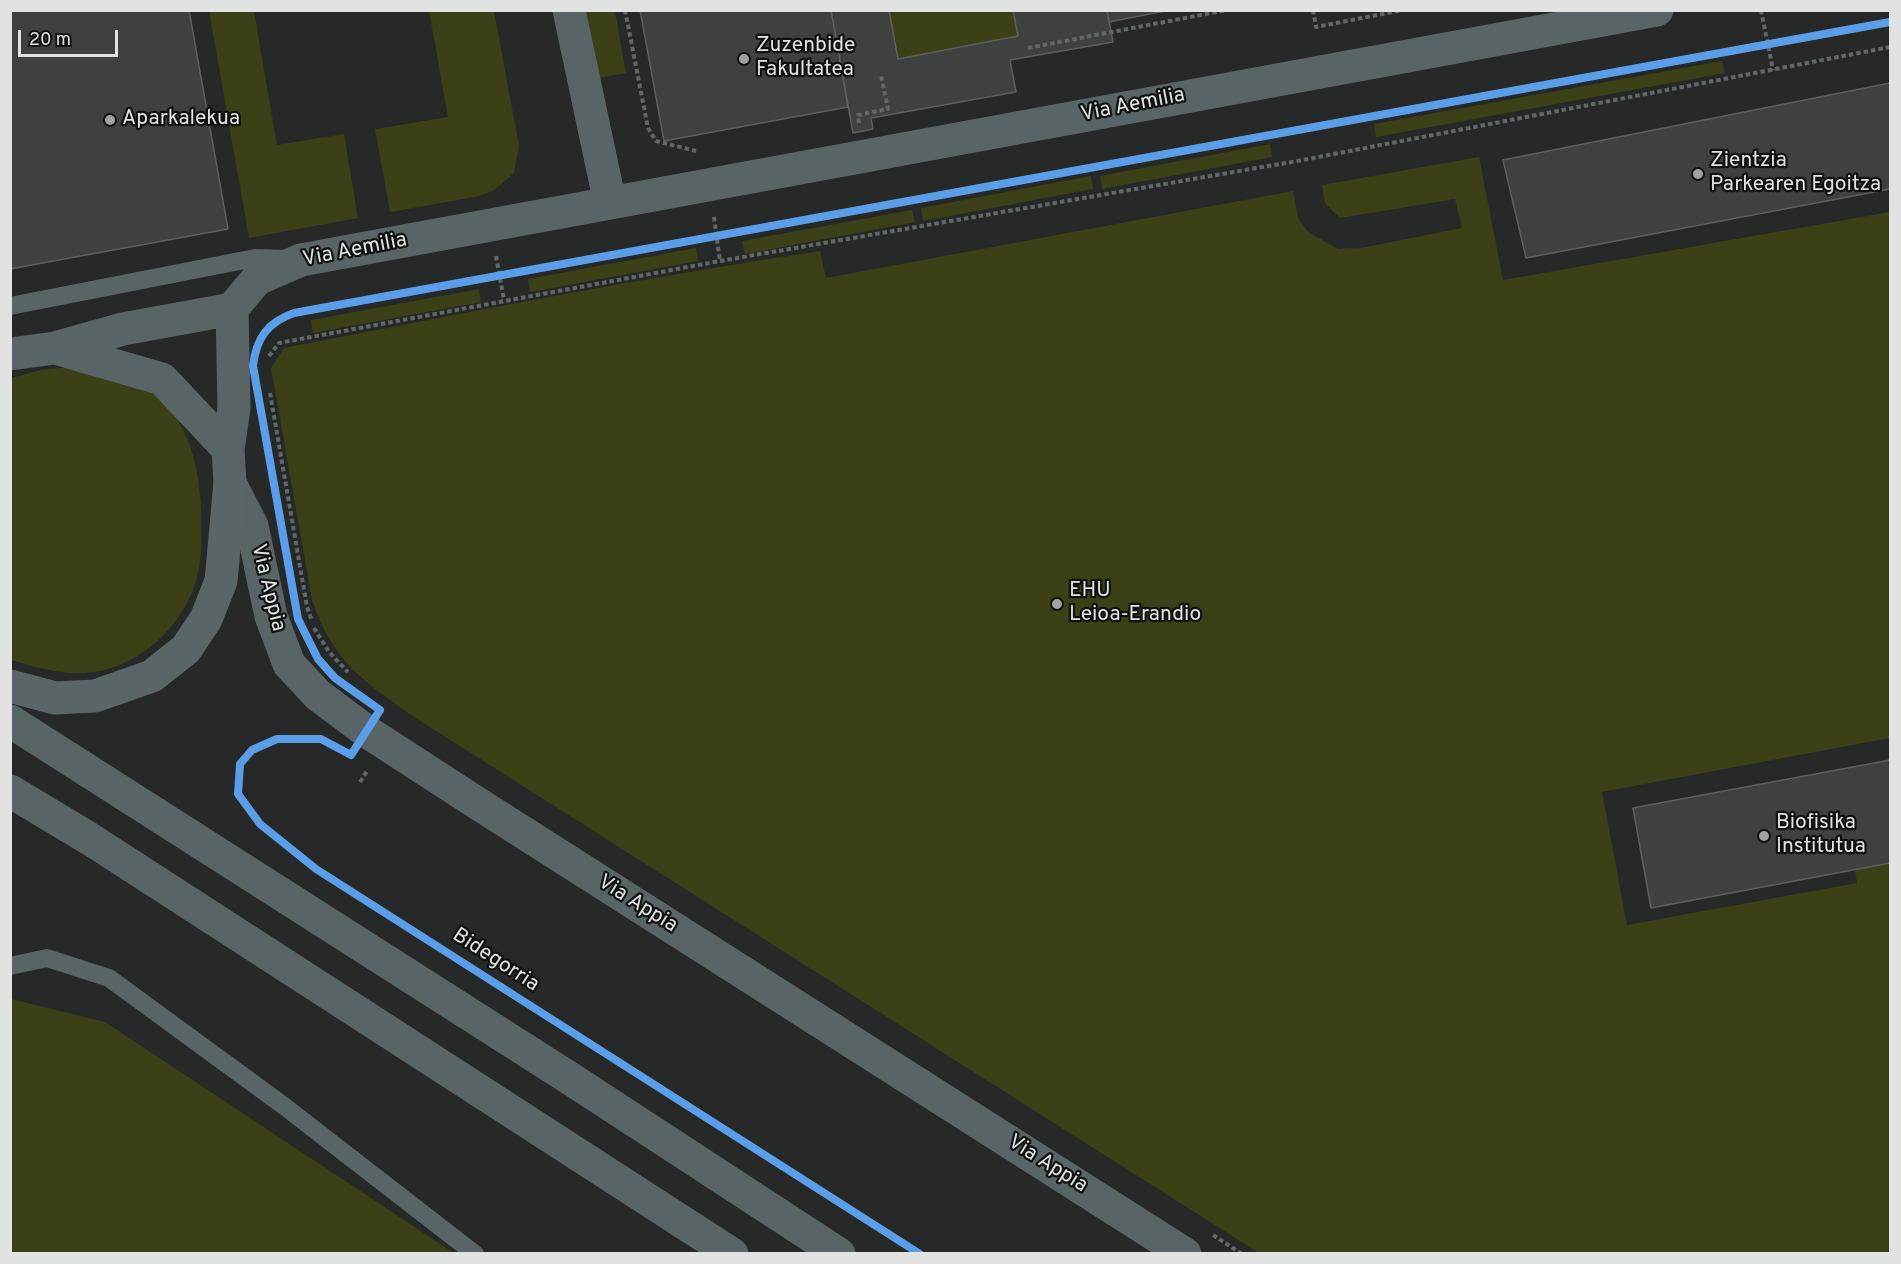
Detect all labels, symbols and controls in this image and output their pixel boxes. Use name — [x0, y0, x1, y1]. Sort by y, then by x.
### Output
scale bar — [21, 18, 122, 56]
text: 20 m — [29, 29, 71, 52]
place label: Zuzenbide Fakultatea — [756, 34, 855, 84]
marker: Zuzenbide Fakultatea — [737, 52, 751, 66]
street label: Via Aemilia — [1079, 84, 1187, 128]
place label: Aparkalekua — [122, 107, 240, 133]
marker: Aparkalekua — [103, 113, 117, 127]
place label: Zientzia Parkearen Egoitza — [1710, 149, 1881, 199]
marker: Zientzia Parkearen Egoitza — [1691, 167, 1705, 181]
street label: Via Aemilia — [301, 229, 409, 273]
street label: Via Appia — [244, 542, 290, 634]
place label: EHU Leioa-Erandio — [1069, 579, 1201, 629]
marker: EHU Leioa-Erandio — [1050, 597, 1064, 611]
place label: Biofisika Institutua — [1776, 811, 1866, 861]
marker: Biofisika Institutua — [1757, 829, 1771, 843]
street label: Via Appia — [592, 871, 682, 939]
street label: Bidegorria — [447, 924, 543, 998]
street label: Via Appia — [1002, 1131, 1092, 1199]

